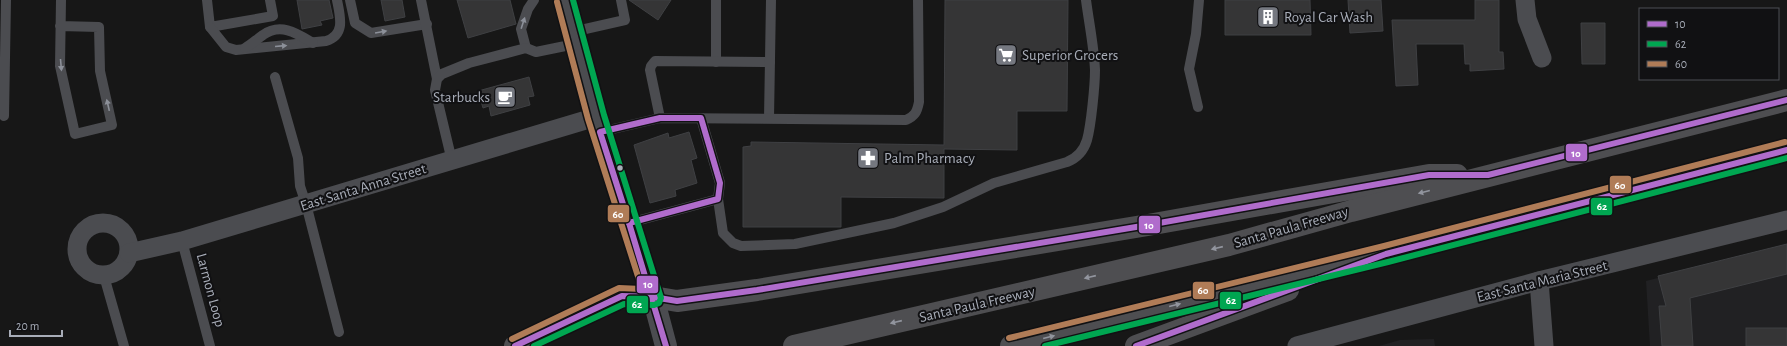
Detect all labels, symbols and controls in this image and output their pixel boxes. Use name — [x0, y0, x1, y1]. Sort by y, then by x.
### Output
building icon: Royal Car Wash — [1255, 4, 1281, 30]
legend — [1639, 8, 1779, 80]
place label: Royal Car Wash — [1284, 10, 1373, 25]
one-way arrow — [520, 17, 526, 29]
text: 10 — [1675, 18, 1685, 30]
one-way arrow — [375, 29, 387, 35]
text: 62 — [1675, 38, 1687, 50]
supermarket icon: Superior Grocers — [993, 42, 1019, 68]
one-way arrow — [275, 43, 287, 49]
place label: Superior Grocers — [1022, 48, 1118, 63]
text: 60 — [1675, 58, 1687, 70]
one-way arrow — [57, 59, 64, 71]
cafe icon: Starbucks — [492, 84, 518, 110]
place label: Starbucks — [433, 90, 490, 105]
one-way arrow — [104, 99, 110, 111]
line badge: 10 — [1565, 143, 1588, 162]
pharmacy icon: Palm Pharmacy — [855, 145, 881, 171]
text: 10 — [1571, 148, 1581, 159]
place label: Palm Pharmacy — [884, 151, 975, 166]
street label: East Santa Anna Street — [298, 161, 428, 214]
unlabelled marker — [615, 163, 625, 173]
line badge: 60 — [1609, 175, 1632, 194]
text: 60 — [1614, 180, 1626, 191]
one-way arrow — [1417, 189, 1429, 195]
line badge: 62 — [1590, 197, 1613, 216]
text: 62 — [1597, 201, 1607, 212]
line badge: 60 — [607, 204, 630, 223]
street label: Santa Paula Freeway — [1232, 204, 1351, 251]
text: 60 — [612, 209, 624, 220]
line badge: 10 — [1138, 215, 1161, 234]
text: 10 — [1144, 220, 1154, 231]
one-way arrow — [1211, 245, 1223, 251]
street label: Larmon Loop — [193, 252, 228, 329]
street label: East Santa Maria Street — [1475, 258, 1609, 305]
line badge: 10 — [636, 275, 659, 294]
one-way arrow — [1084, 275, 1097, 281]
text: 10 — [643, 279, 653, 290]
line badge: 60 — [1192, 281, 1215, 300]
street label: Santa Paula Freeway — [918, 284, 1037, 325]
text: 60 — [1197, 285, 1209, 296]
line badge: 62 — [1219, 291, 1242, 310]
line badge: 62 — [626, 295, 649, 314]
text: 62 — [1226, 295, 1236, 306]
text: 62 — [632, 299, 642, 310]
one-way arrow — [1169, 302, 1182, 308]
scale bar — [10, 312, 62, 338]
text: 20 m — [16, 320, 39, 332]
one-way arrow — [889, 320, 902, 326]
one-way arrow — [1043, 333, 1055, 339]

